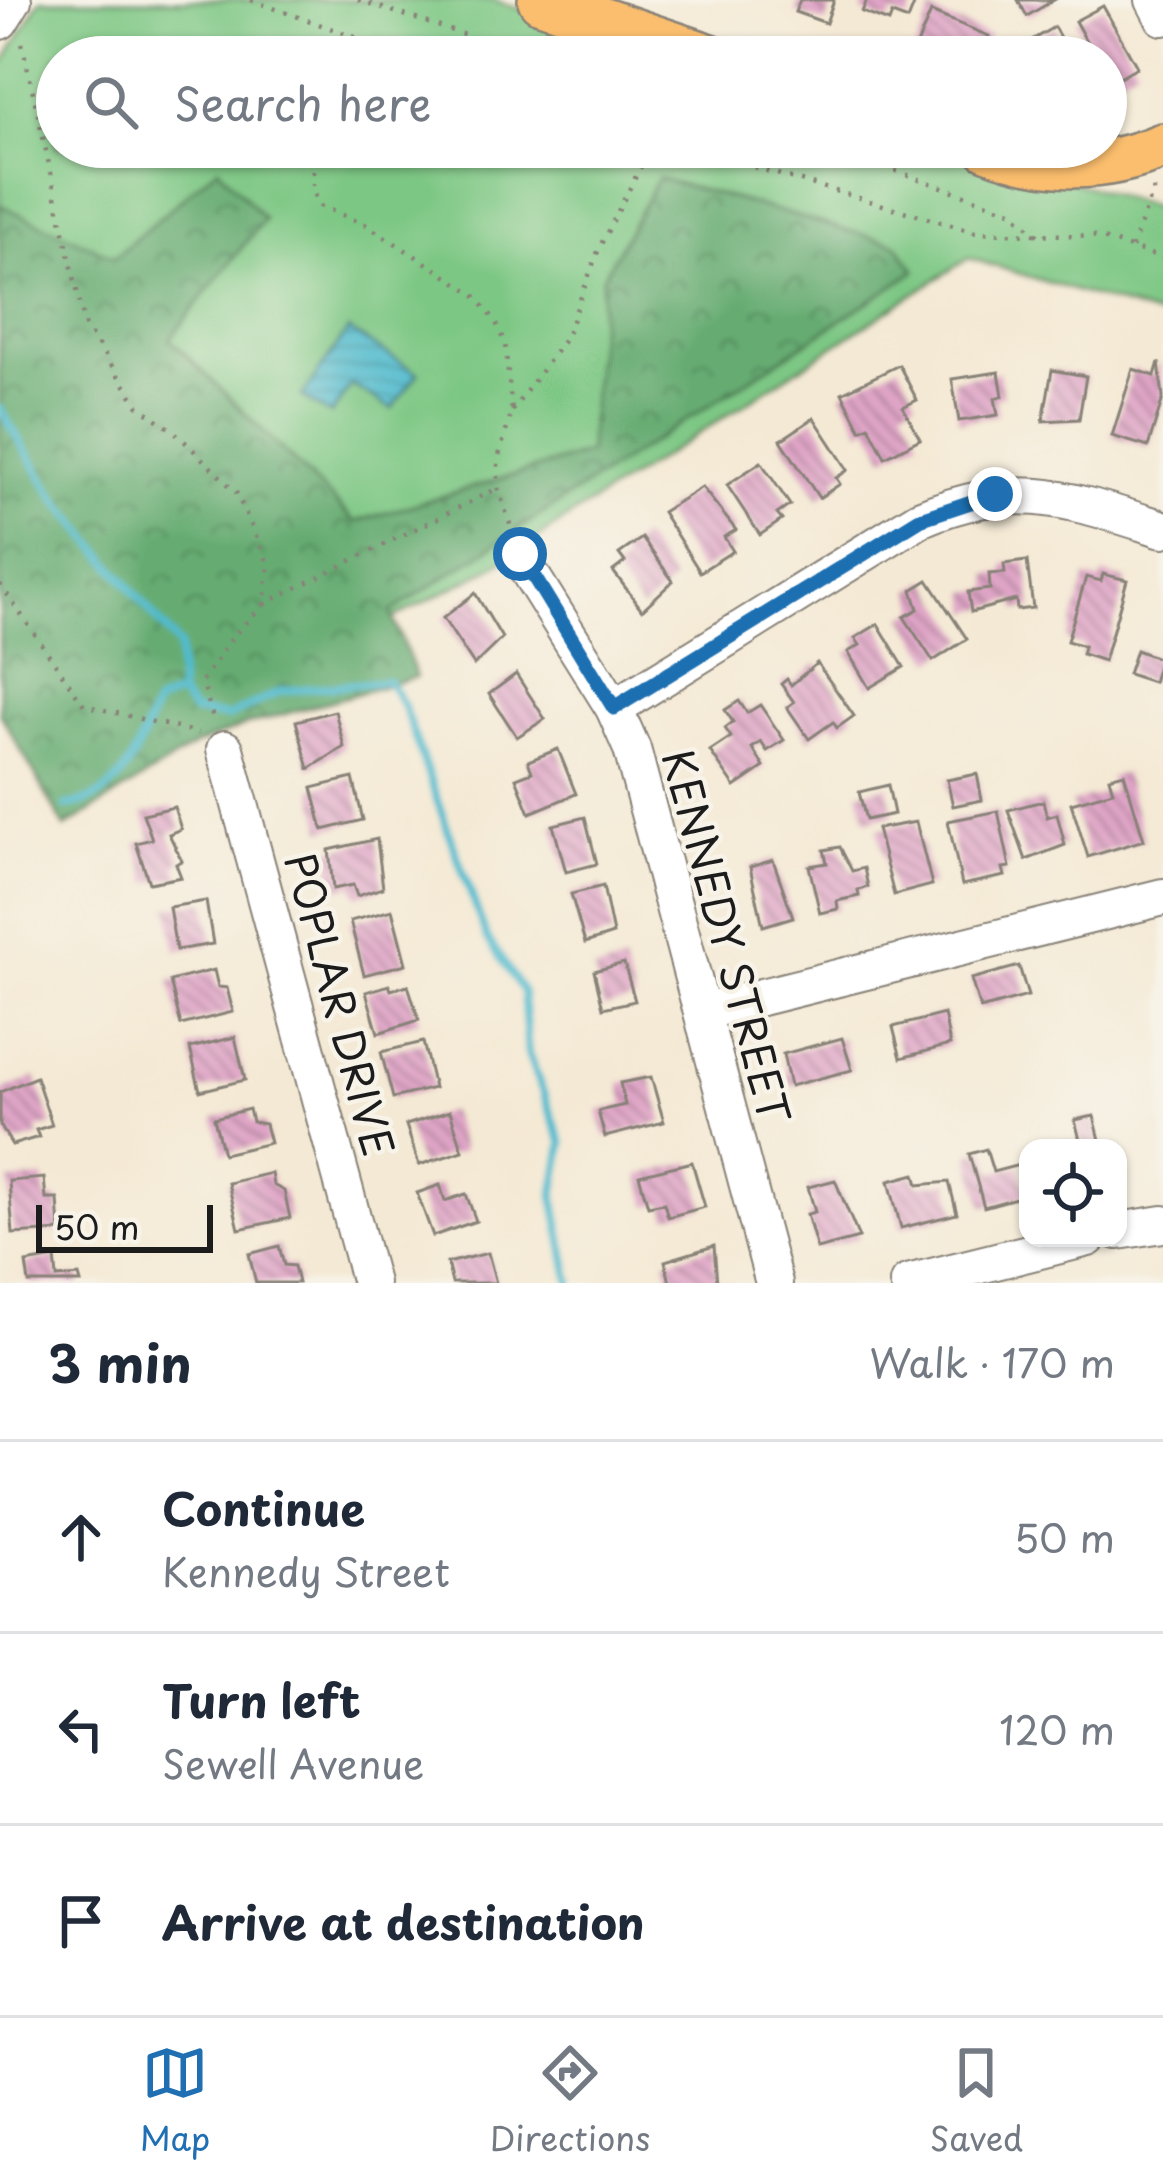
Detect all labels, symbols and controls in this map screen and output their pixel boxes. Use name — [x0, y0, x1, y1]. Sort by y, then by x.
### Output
search box — [36, 36, 1127, 168]
text: Search here — [174, 68, 431, 136]
icon: search — [78, 69, 144, 135]
route end — [968, 467, 1022, 521]
route start — [493, 527, 547, 581]
street label: KENNEDY STREET — [648, 742, 808, 1130]
street label: POPLAR DRIVE — [270, 845, 412, 1163]
map controls — [1019, 1139, 1127, 1247]
button: locate — [1019, 1139, 1127, 1247]
scale bar — [36, 1199, 213, 1252]
text: 50 m — [54, 1201, 140, 1251]
text: 3 min — [48, 1323, 192, 1400]
text: Walk · 170 m — [869, 1332, 1115, 1391]
text: Continue — [162, 1473, 365, 1541]
icon: ahead — [48, 1504, 114, 1570]
text: 50 m — [1014, 1507, 1115, 1566]
text: Kennedy Street — [162, 1541, 450, 1600]
text: Turn left — [162, 1665, 361, 1733]
icon: left — [48, 1696, 114, 1762]
text: 120 m — [999, 1699, 1115, 1758]
text: Sewell Avenue — [162, 1733, 424, 1792]
text: Arrive at destination — [162, 1887, 645, 1955]
icon: arrive — [48, 1888, 114, 1954]
tab: Map — [140, 2040, 210, 2162]
tab: Directions — [490, 2040, 650, 2162]
tab: Saved — [930, 2040, 1023, 2162]

